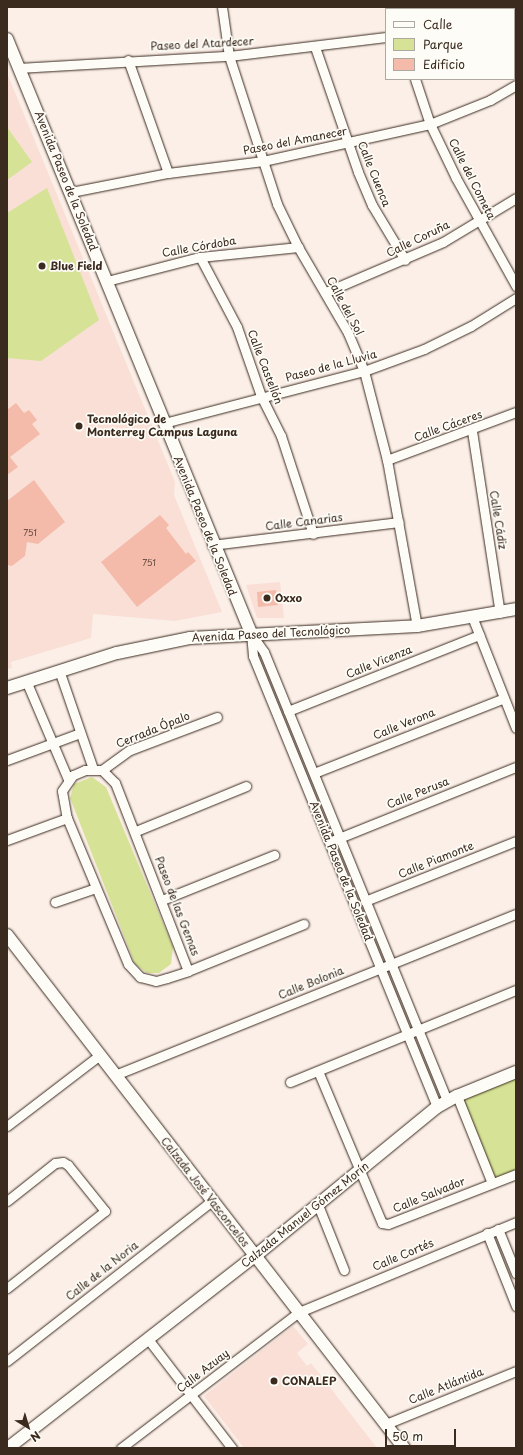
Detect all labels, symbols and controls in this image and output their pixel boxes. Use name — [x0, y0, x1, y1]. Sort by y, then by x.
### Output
legend — [385, 8, 515, 80]
text: Calle — [423, 15, 452, 33]
street label: Paseo del Atardecer — [150, 35, 254, 53]
text: Parque — [423, 35, 463, 53]
text: Edificio — [423, 55, 465, 73]
street label: Avenida Paseo de la Soledad — [32, 109, 100, 253]
street label: Paseo del Amanecer — [241, 124, 349, 158]
street label: Calle del Cometa — [446, 136, 498, 222]
street label: Calle Cuenca — [355, 139, 393, 209]
street label: Calle Coruña — [384, 218, 452, 260]
street label: Calle Córdoba — [161, 234, 237, 260]
place label: Blue Field — [50, 259, 103, 273]
marker: Blue Field — [37, 261, 47, 271]
street label: Calle del Sol — [324, 274, 366, 338]
street label: Calle Castellón — [245, 327, 285, 407]
street label: Paseo de la Lluvia — [284, 347, 378, 385]
street label: Calle Cáceres — [412, 407, 484, 445]
place label: Tecnológico de Monterrey Campus Laguna — [87, 413, 238, 439]
marker: Tecnológico de Monterrey Campus Laguna — [74, 421, 84, 431]
street label: Avenida Paseo de la Soledad — [171, 454, 239, 598]
street label: Calle Cádiz — [487, 489, 509, 551]
street label: Calle Canarias — [264, 511, 344, 533]
house number: 751 — [23, 527, 37, 537]
house number: 751 — [142, 557, 156, 567]
place label: Oxxo — [275, 591, 302, 605]
marker: Oxxo — [262, 593, 272, 603]
street label: Avenida Paseo del Tecnológico — [192, 623, 350, 645]
street label: Calle Vicenza — [344, 643, 414, 681]
street label: Calle Verona — [371, 705, 437, 743]
street label: Cerrada Ópalo — [114, 709, 192, 751]
street label: Calle Perusa — [385, 775, 451, 811]
street label: Avenida Paseo de la Soledad — [307, 799, 375, 943]
street label: Calle Piamonte — [396, 839, 476, 881]
street label: Paseo de las Gemas — [152, 855, 202, 957]
street label: Calle Bolonia — [276, 964, 346, 1002]
street label: Calzada José Vasconcelos — [158, 1134, 252, 1250]
street label: Calzada Manuel Gómez Morín — [238, 1159, 372, 1271]
street label: Calle Salvador — [391, 1174, 467, 1216]
street label: Calle Cortés — [370, 1236, 436, 1274]
street label: Calle de la Noria — [63, 1238, 141, 1304]
street label: Calle Azuay — [174, 1346, 232, 1396]
street label: Calle Atlántida — [406, 1365, 486, 1407]
place label: CONALEP — [282, 1374, 336, 1388]
marker: CONALEP — [269, 1376, 279, 1386]
north arrow — [8, 1407, 48, 1447]
scale bar — [387, 1421, 458, 1447]
text: N — [27, 1427, 44, 1446]
text: 50 m — [392, 1427, 423, 1445]

